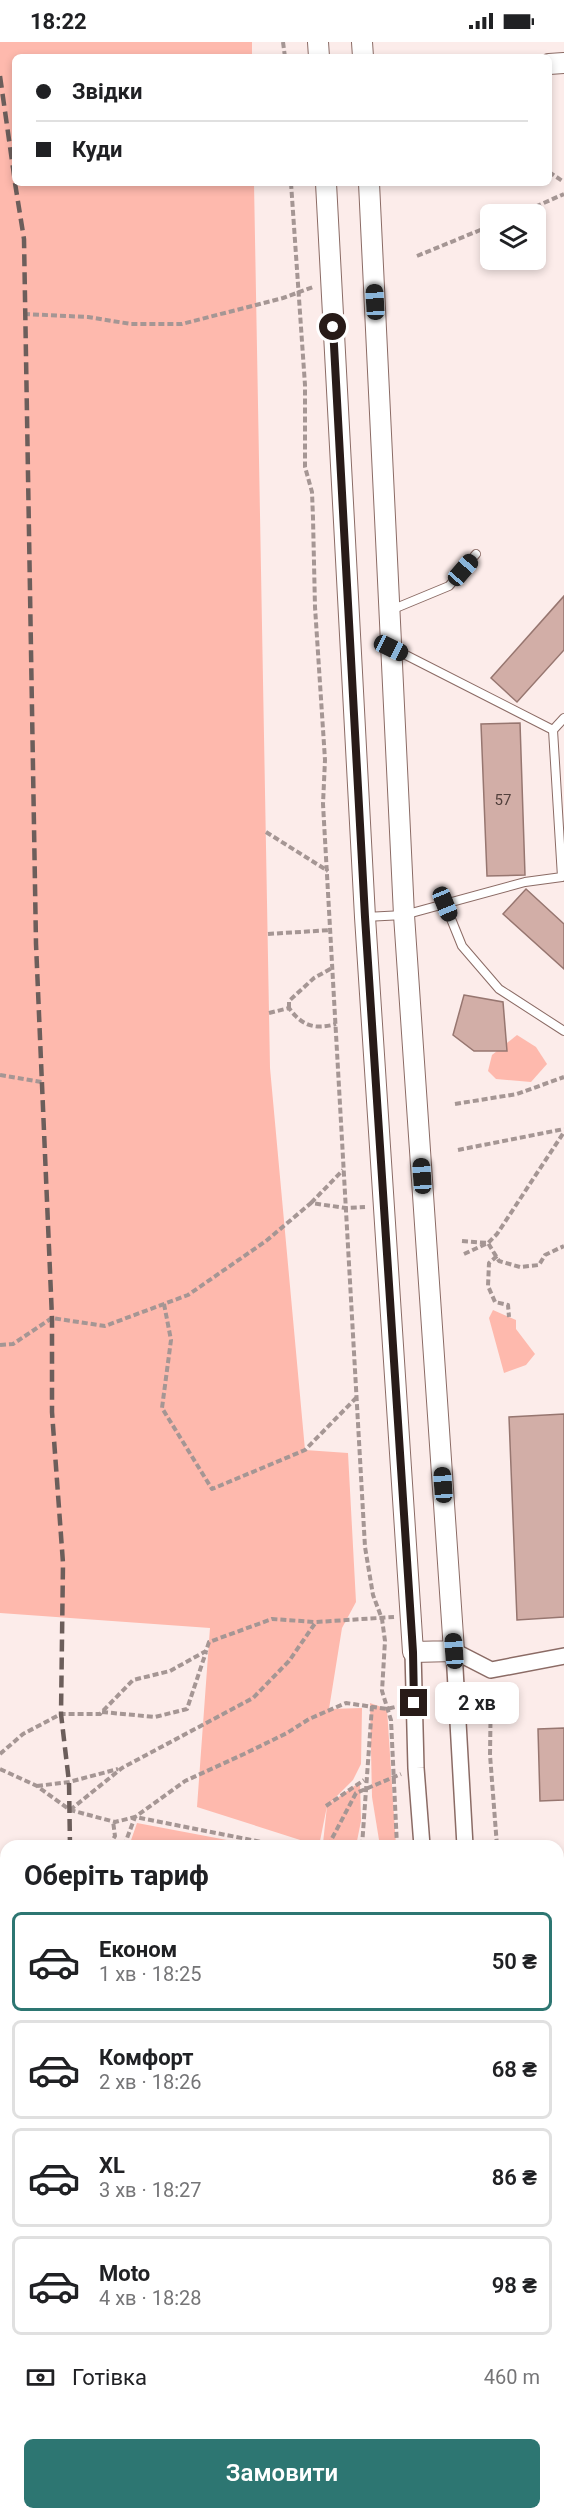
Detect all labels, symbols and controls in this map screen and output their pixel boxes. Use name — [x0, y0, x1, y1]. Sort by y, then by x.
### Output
text: 18:22 — [30, 9, 87, 34]
text: Звідки — [72, 79, 142, 104]
text: Куди — [72, 137, 122, 162]
map controls — [480, 204, 546, 270]
button: layers — [480, 204, 546, 270]
car — [365, 284, 385, 320]
route start — [319, 313, 346, 340]
car — [444, 551, 482, 589]
car — [371, 632, 411, 664]
house number: 57 — [495, 791, 511, 809]
car — [430, 884, 460, 924]
car — [412, 1157, 432, 1195]
car — [433, 1466, 453, 1504]
car — [444, 1632, 464, 1670]
callout: 2 хв — [435, 1682, 519, 1724]
route end — [400, 1689, 427, 1716]
text: 2 хв — [458, 1691, 496, 1715]
text: Оберіть тариф — [24, 1860, 209, 1892]
icon: car — [27, 1935, 81, 1989]
text: Економ — [99, 1937, 177, 1962]
text: 50 ₴ — [492, 1949, 537, 1974]
text: 1 хв · 18:25 — [99, 1962, 202, 1986]
icon: car — [27, 2043, 81, 2097]
text: Комфорт — [99, 2045, 194, 2070]
text: 68 ₴ — [492, 2057, 537, 2082]
text: 2 хв · 18:26 — [99, 2070, 202, 2094]
icon: car — [27, 2151, 81, 2205]
text: XL — [99, 2153, 125, 2178]
text: 86 ₴ — [492, 2165, 537, 2190]
text: 3 хв · 18:27 — [99, 2178, 202, 2202]
icon: car — [27, 2259, 81, 2313]
text: Moto — [99, 2261, 150, 2286]
text: 98 ₴ — [492, 2273, 537, 2298]
text: 4 хв · 18:28 — [99, 2286, 202, 2310]
icon: cash — [24, 2361, 57, 2394]
text: Готівка — [72, 2365, 147, 2390]
text: 460 m — [484, 2365, 540, 2389]
button: Замовити — [24, 2439, 540, 2508]

